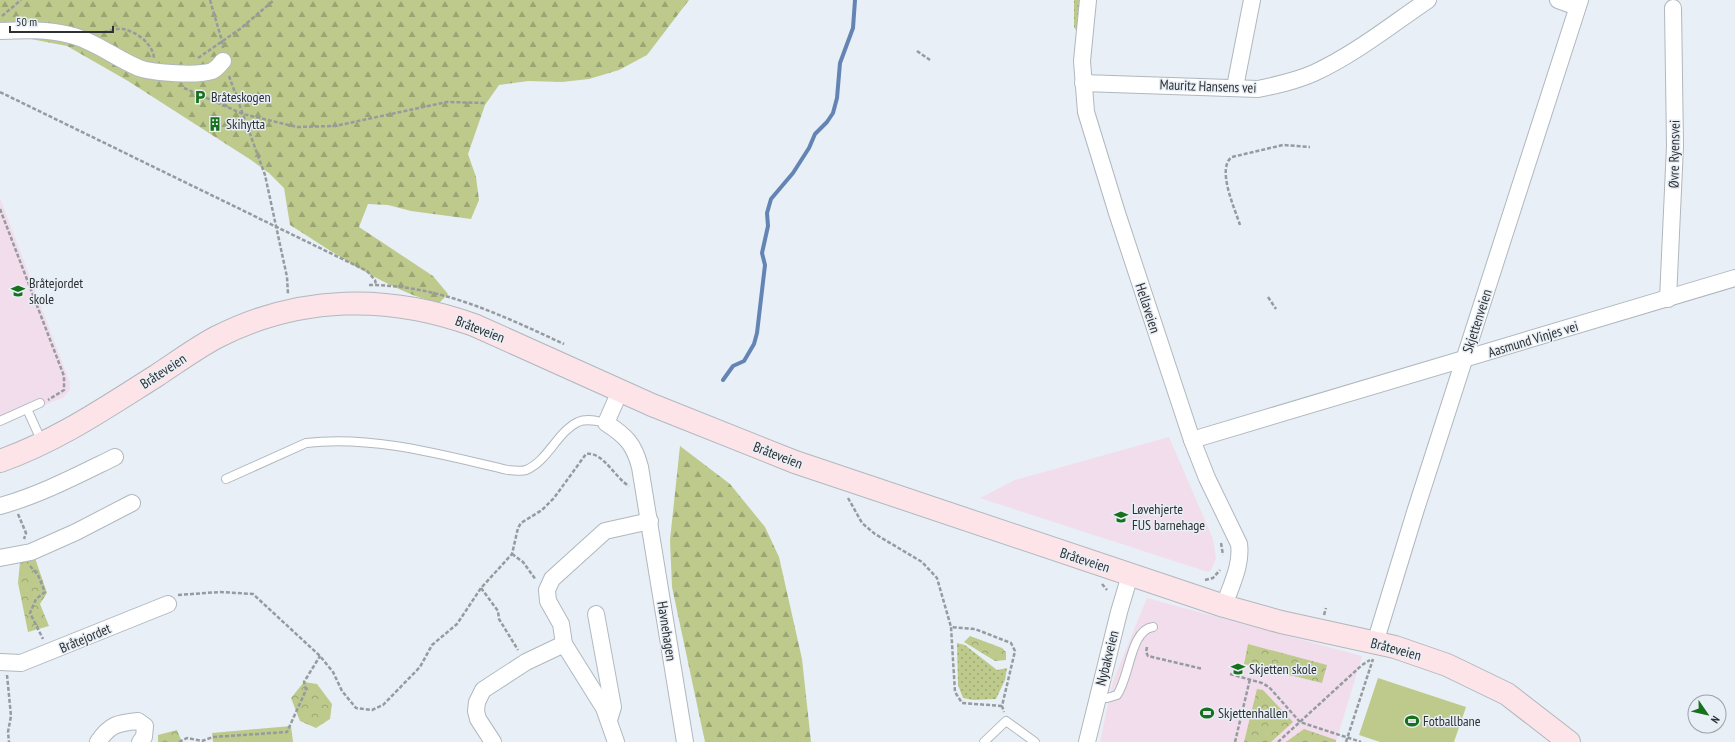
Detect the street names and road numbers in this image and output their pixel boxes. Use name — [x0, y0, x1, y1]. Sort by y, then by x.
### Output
street label: Mauritz Hansens vei — [1159, 75, 1257, 97]
street label: Øvre Ryensvei — [1664, 120, 1684, 188]
street label: Hellaveien — [1131, 281, 1165, 335]
street label: Skjettenveien — [1458, 287, 1496, 355]
street label: Bråteveien — [453, 311, 507, 347]
street label: Aasmund Vinjes vei — [1486, 317, 1580, 361]
street label: Bråteveien — [137, 349, 189, 393]
street label: Bråteveien — [751, 437, 805, 473]
street label: Bråteveien — [1058, 543, 1112, 577]
street label: Havnehagen — [653, 600, 681, 662]
street label: Bråtejordet — [57, 619, 114, 657]
street label: Nybakveien — [1091, 629, 1123, 687]
street label: Bråteveien — [1369, 634, 1423, 664]

